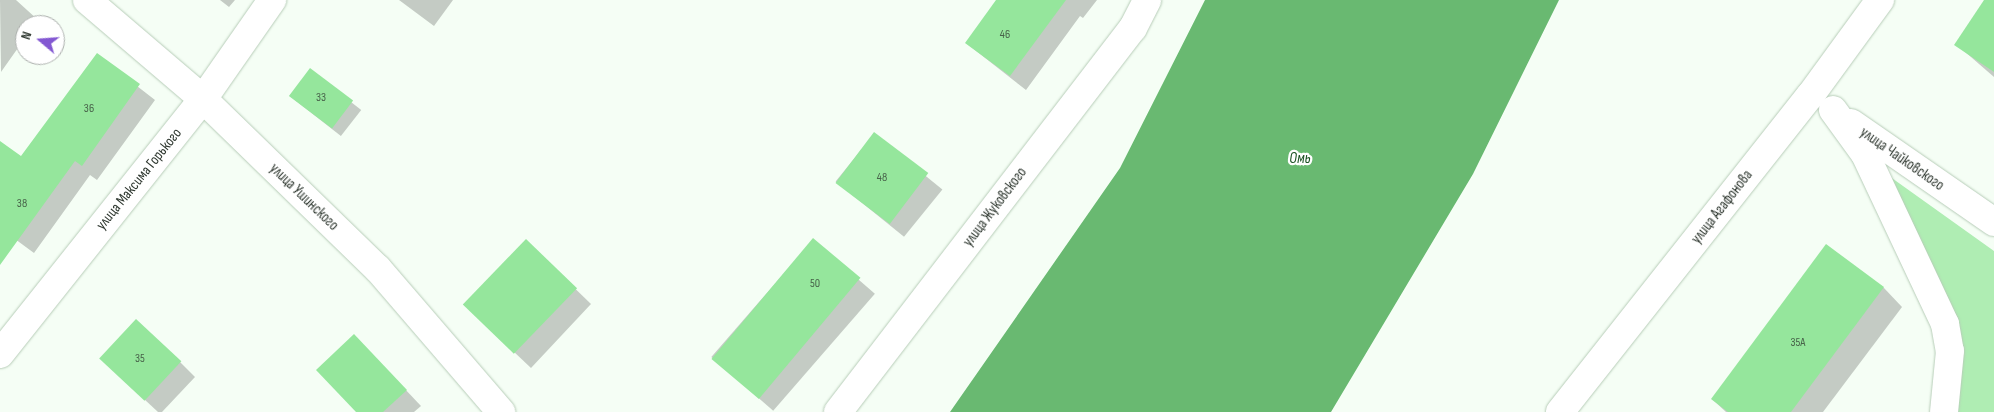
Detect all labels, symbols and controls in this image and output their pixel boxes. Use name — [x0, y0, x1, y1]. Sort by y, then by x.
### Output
north arrow — [15, 15, 65, 65]
house number: 46 — [1000, 28, 1010, 42]
text: N — [17, 29, 35, 42]
house number: 33 — [316, 91, 326, 105]
house number: 36 — [84, 102, 94, 116]
street label: улица Чайковского — [1857, 123, 1947, 195]
street label: улица Максима Горького — [92, 124, 186, 234]
water label: Омь — [1289, 149, 1311, 169]
street label: улица Ушинского — [266, 160, 342, 234]
street label: улица Жуковского — [959, 164, 1031, 250]
street label: улица Агафонова — [1688, 167, 1756, 247]
house number: 48 — [877, 171, 887, 185]
house number: 38 — [17, 197, 27, 211]
house number: 50 — [810, 277, 820, 291]
house number: 35А — [1791, 336, 1805, 350]
house number: 35 — [135, 352, 145, 366]

